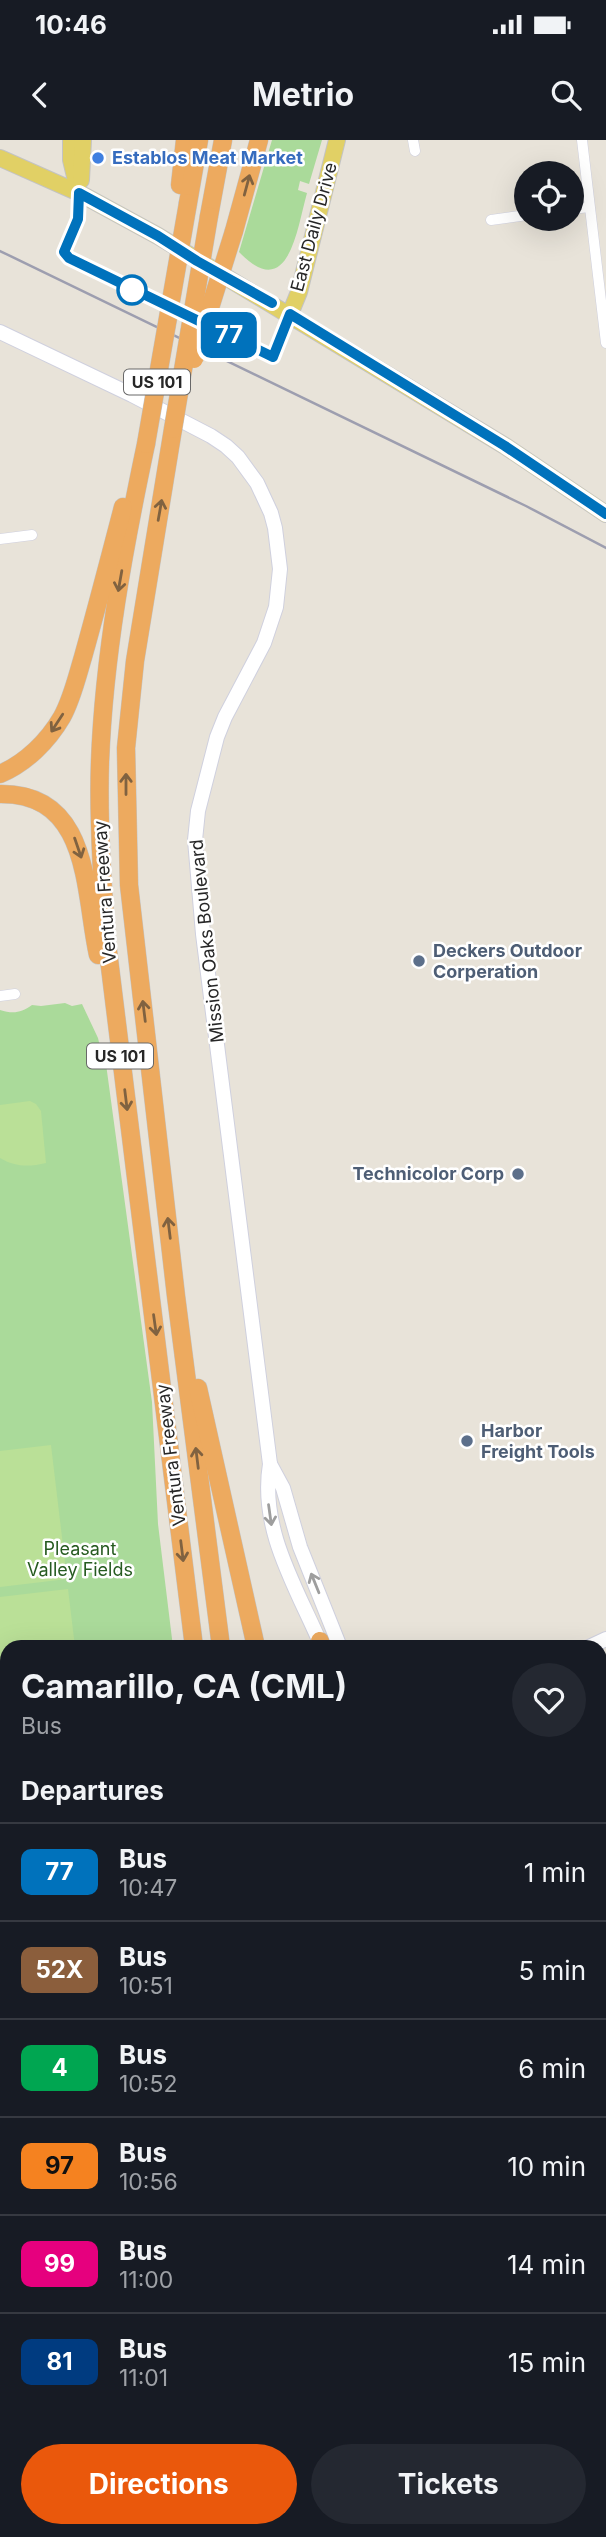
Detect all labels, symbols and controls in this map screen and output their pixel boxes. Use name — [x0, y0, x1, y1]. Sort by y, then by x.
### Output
text: 10:46 — [35, 9, 107, 40]
text: Metrio — [252, 75, 354, 114]
icon: back — [21, 76, 59, 114]
icon: search — [547, 76, 585, 114]
place label: Establos Meat Market — [112, 147, 303, 168]
marker: Establos Meat Market — [90, 150, 106, 166]
street label: East Daily Drive — [286, 160, 341, 294]
map controls — [514, 161, 584, 231]
button: locate — [514, 161, 584, 231]
one-way arrow — [241, 175, 254, 197]
unlabelled marker — [117, 275, 147, 305]
line badge: 77 — [198, 312, 260, 358]
text: 77 — [215, 320, 243, 349]
road number: US 101 — [124, 370, 190, 394]
one-way arrow — [154, 499, 167, 522]
one-way arrow — [113, 569, 126, 592]
one-way arrow — [50, 713, 64, 732]
one-way arrow — [119, 773, 133, 796]
street label: Ventura Freeway — [89, 820, 120, 964]
one-way arrow — [73, 837, 85, 859]
street label: Mission Oaks Boulevard — [185, 838, 228, 1044]
place label: Deckers Outdoor Corperation — [433, 940, 582, 982]
marker: Deckers Outdoor Corperation — [411, 953, 427, 969]
one-way arrow — [137, 1000, 150, 1023]
road number: US 101 — [87, 1044, 153, 1068]
one-way arrow — [119, 1088, 132, 1110]
place label: Technicolor Corp — [352, 1163, 504, 1184]
marker: Technicolor Corp — [510, 1166, 526, 1182]
one-way arrow — [162, 1217, 175, 1240]
one-way arrow — [148, 1313, 161, 1336]
street label: Ventura Freeway — [151, 1383, 190, 1527]
place label: Harbor Freight Tools — [481, 1420, 595, 1462]
marker: Harbor Freight Tools — [459, 1433, 475, 1449]
one-way arrow — [190, 1447, 203, 1469]
one-way arrow — [264, 1503, 277, 1525]
park label: Pleasant Valley Fields — [27, 1538, 133, 1580]
one-way arrow — [176, 1539, 189, 1562]
one-way arrow — [307, 1573, 320, 1595]
button: heart — [512, 1663, 586, 1737]
text: Camarillo, CA (CML) — [21, 1666, 347, 1706]
text: Bus — [21, 1712, 62, 1740]
text: Departures — [21, 1775, 164, 1806]
text: Bus — [119, 1843, 167, 1874]
text: 77 — [45, 1857, 74, 1886]
text: 1 min — [524, 1857, 586, 1888]
text: 10:47 — [119, 1874, 177, 1902]
text: Bus — [119, 1941, 167, 1972]
text: 52X — [35, 1955, 84, 1984]
text: 5 min — [518, 1955, 586, 1986]
text: 10:51 — [119, 1972, 173, 2000]
text: Bus — [119, 2039, 167, 2070]
text: 4 — [51, 2053, 68, 2082]
text: 6 min — [518, 2053, 586, 2084]
text: 10:52 — [119, 2070, 178, 2098]
text: Bus — [119, 2137, 167, 2168]
text: 97 — [45, 2151, 74, 2180]
text: 10 min — [507, 2151, 586, 2182]
text: 10:56 — [119, 2168, 178, 2196]
text: Bus — [119, 2235, 167, 2266]
text: 99 — [44, 2249, 75, 2278]
text: 14 min — [507, 2249, 586, 2280]
text: 11:00 — [119, 2266, 173, 2294]
text: Bus — [119, 2333, 167, 2364]
text: 81 — [47, 2347, 72, 2376]
text: 15 min — [508, 2347, 586, 2378]
text: 11:01 — [119, 2364, 168, 2392]
button: Directions — [21, 2444, 297, 2524]
button: Tickets — [311, 2444, 586, 2524]

